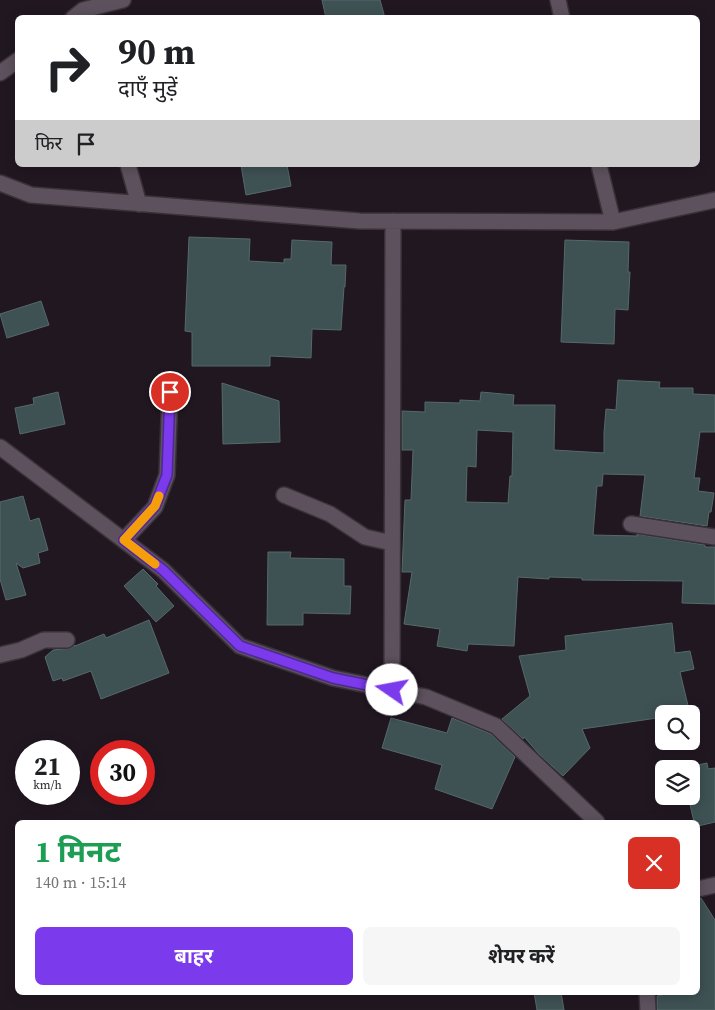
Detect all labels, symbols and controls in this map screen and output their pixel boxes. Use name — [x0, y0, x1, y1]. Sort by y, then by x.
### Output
text: 90 m — [118, 28, 195, 76]
icon: right — [35, 35, 100, 100]
text: दाएँ मुड़ें — [118, 73, 178, 103]
text: फिर — [35, 130, 62, 156]
icon: arrive — [72, 130, 100, 158]
pin — [149, 371, 191, 413]
icon: arrive — [156, 378, 184, 406]
position arrow — [365, 663, 417, 715]
map controls — [655, 705, 700, 805]
button: search — [655, 705, 700, 750]
speed limit sign: 30 — [90, 740, 155, 805]
text: 21 — [34, 749, 61, 783]
button: layers — [655, 760, 700, 805]
text: km/h — [33, 777, 62, 793]
text: 1 मिनट — [35, 831, 121, 872]
button: close — [628, 837, 680, 889]
text: 140 m · 15:14 — [35, 871, 126, 893]
button: बाहर — [35, 927, 353, 985]
button: शेयर करें — [363, 927, 680, 985]

